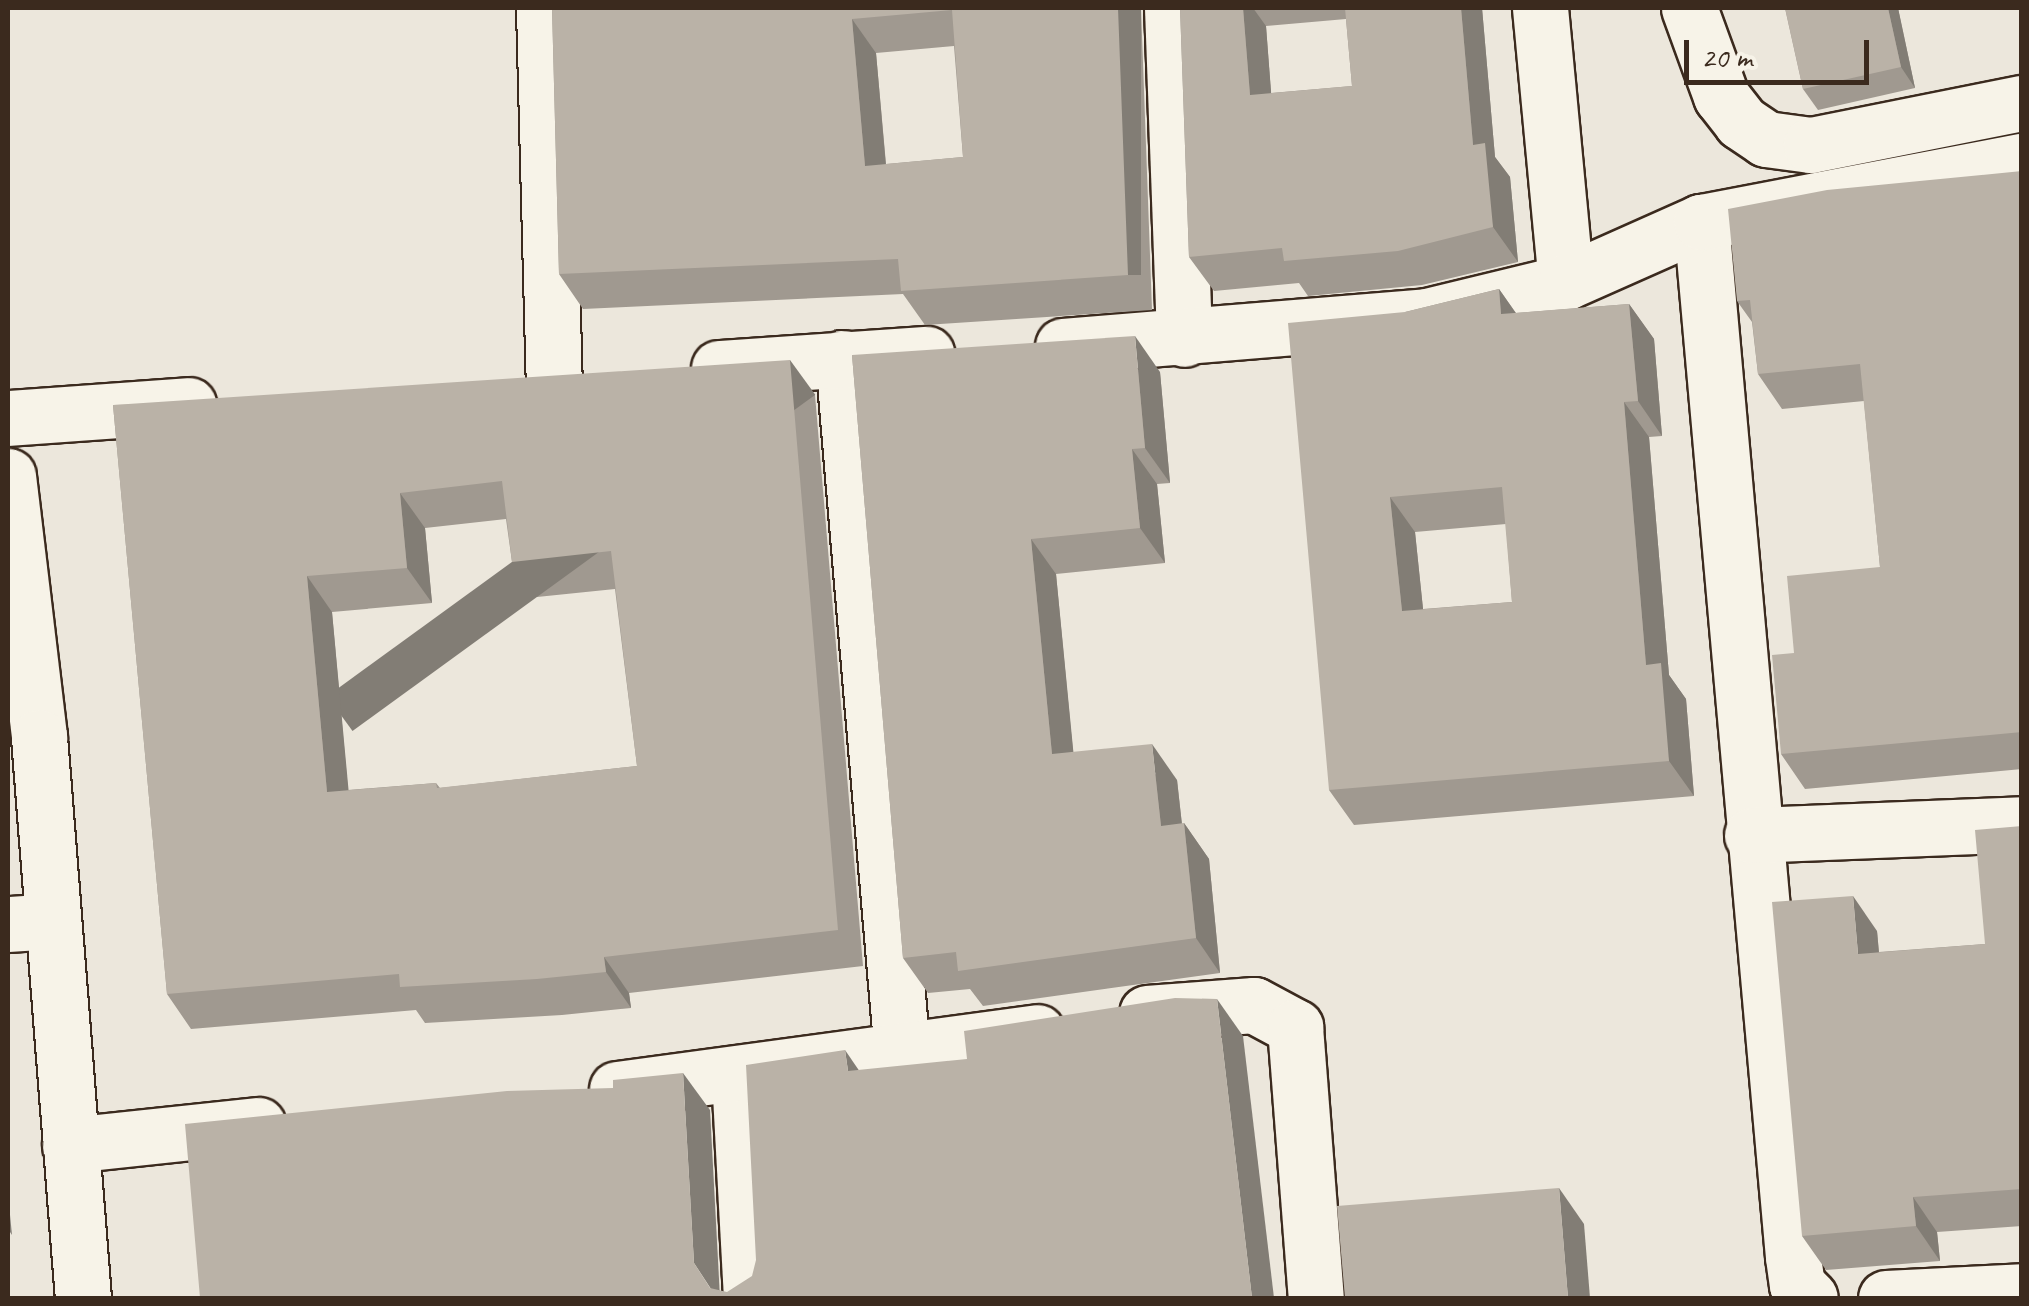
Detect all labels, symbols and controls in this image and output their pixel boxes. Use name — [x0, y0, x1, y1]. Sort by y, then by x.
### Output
scale bar — [1689, 20, 1874, 82]
text: 20 m — [1701, 38, 1752, 76]

